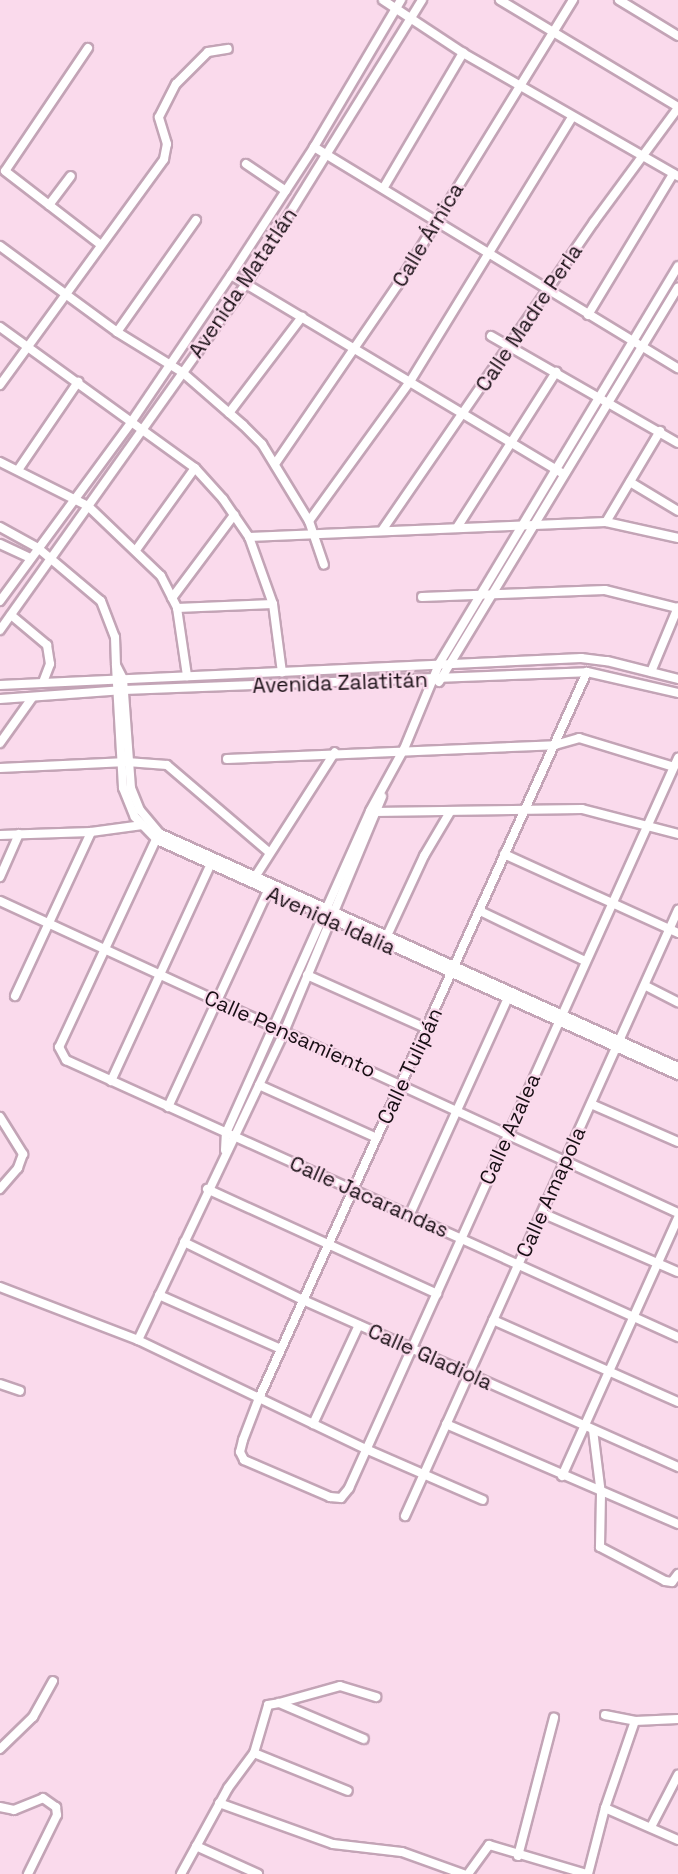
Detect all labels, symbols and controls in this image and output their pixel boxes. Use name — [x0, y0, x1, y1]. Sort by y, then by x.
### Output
street label: Calle Árnica — [387, 178, 469, 292]
street label: Avenida Matatlán — [183, 203, 303, 363]
street label: Calle Madre Perla — [470, 240, 588, 396]
street label: Avenida Zalatitán — [252, 667, 428, 699]
street label: Avenida Idalia — [263, 881, 399, 961]
street label: Calle Pensamiento — [200, 985, 380, 1083]
street label: Calle Tulipán — [372, 1004, 448, 1128]
street label: Calle Azalea — [474, 1069, 546, 1189]
street label: Calle Amapola — [511, 1123, 591, 1261]
street label: Calle Jacarandas — [286, 1151, 452, 1243]
street label: Calle Gladiola — [364, 1318, 496, 1396]

